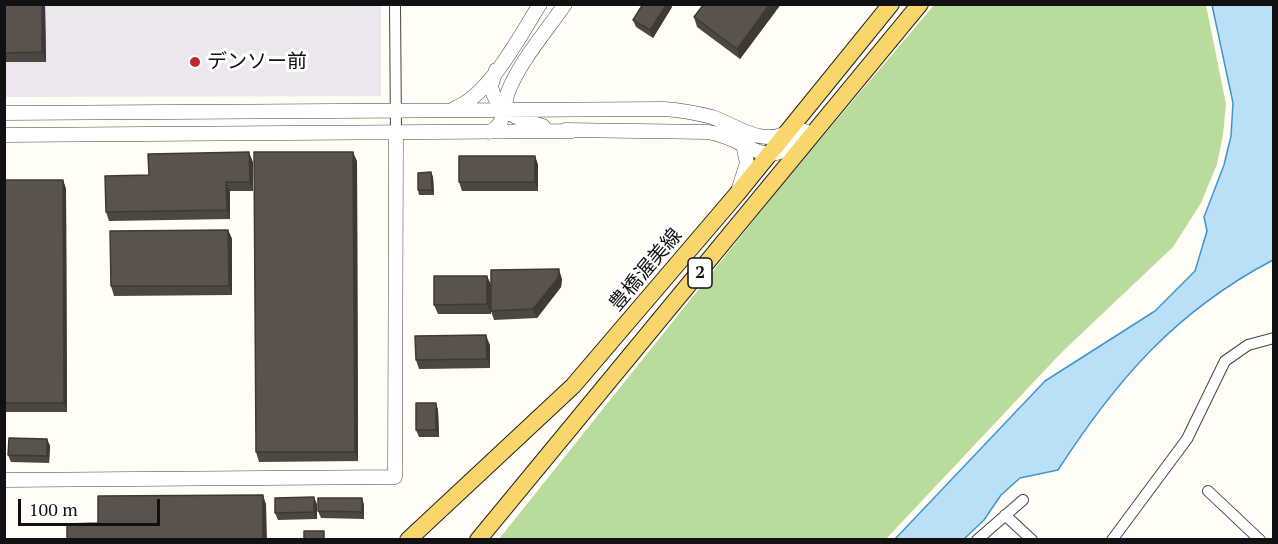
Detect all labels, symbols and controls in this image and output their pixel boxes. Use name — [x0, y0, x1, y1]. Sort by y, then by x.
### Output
place label: デンソー前 — [207, 50, 307, 74]
marker: デンソー前 — [188, 55, 202, 69]
street label: 豊橋渥美線 — [605, 224, 687, 316]
road number: 2 — [688, 258, 712, 288]
scale bar — [21, 487, 164, 525]
text: 100 m — [29, 497, 78, 521]

